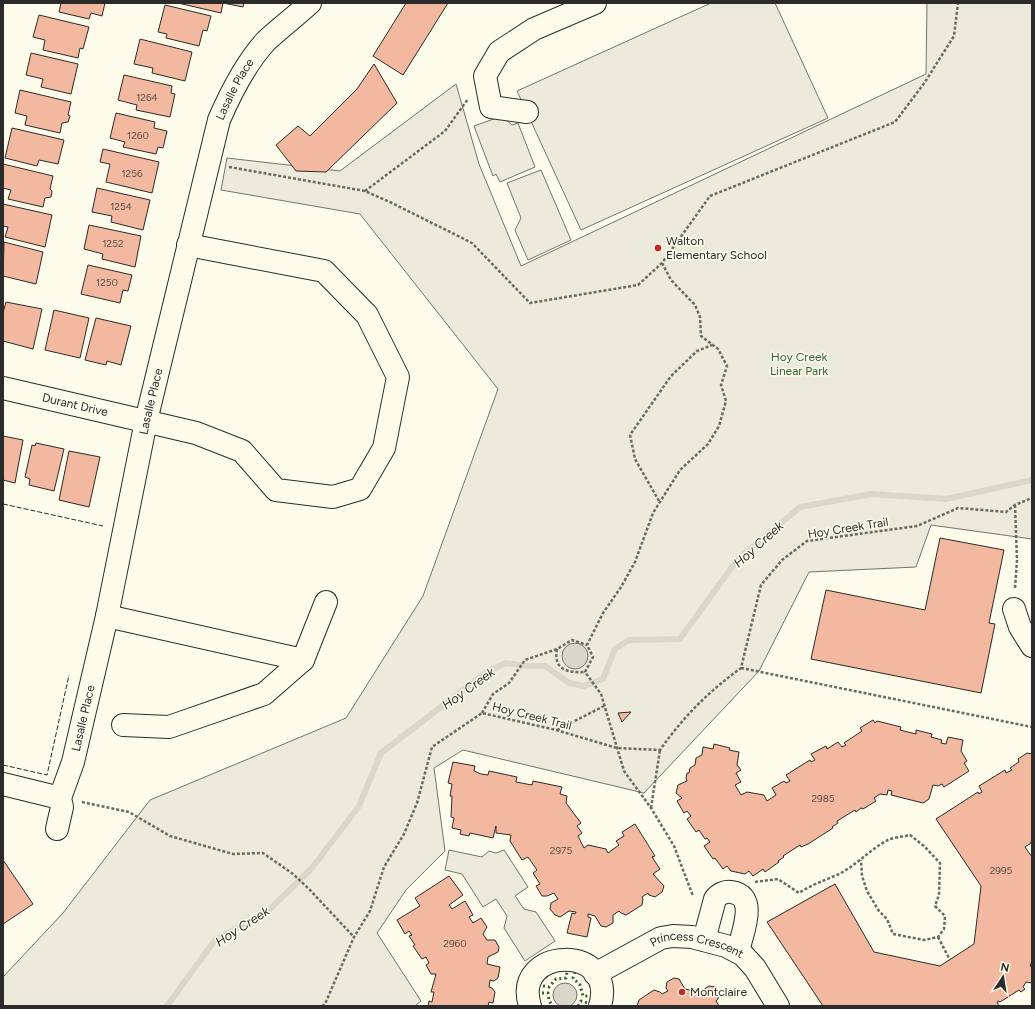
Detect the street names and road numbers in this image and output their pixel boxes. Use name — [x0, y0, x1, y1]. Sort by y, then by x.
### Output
street label: Lasalle Place — [213, 55, 257, 122]
street label: Lasalle Place — [136, 366, 166, 436]
street label: Durant Drive — [41, 390, 110, 419]
street label: Hoy Creek Trail — [807, 515, 889, 541]
street label: Lasalle Place — [69, 683, 98, 753]
street label: Hoy Creek Trail — [491, 699, 573, 733]
street label: Princess Crescent — [647, 928, 746, 961]

